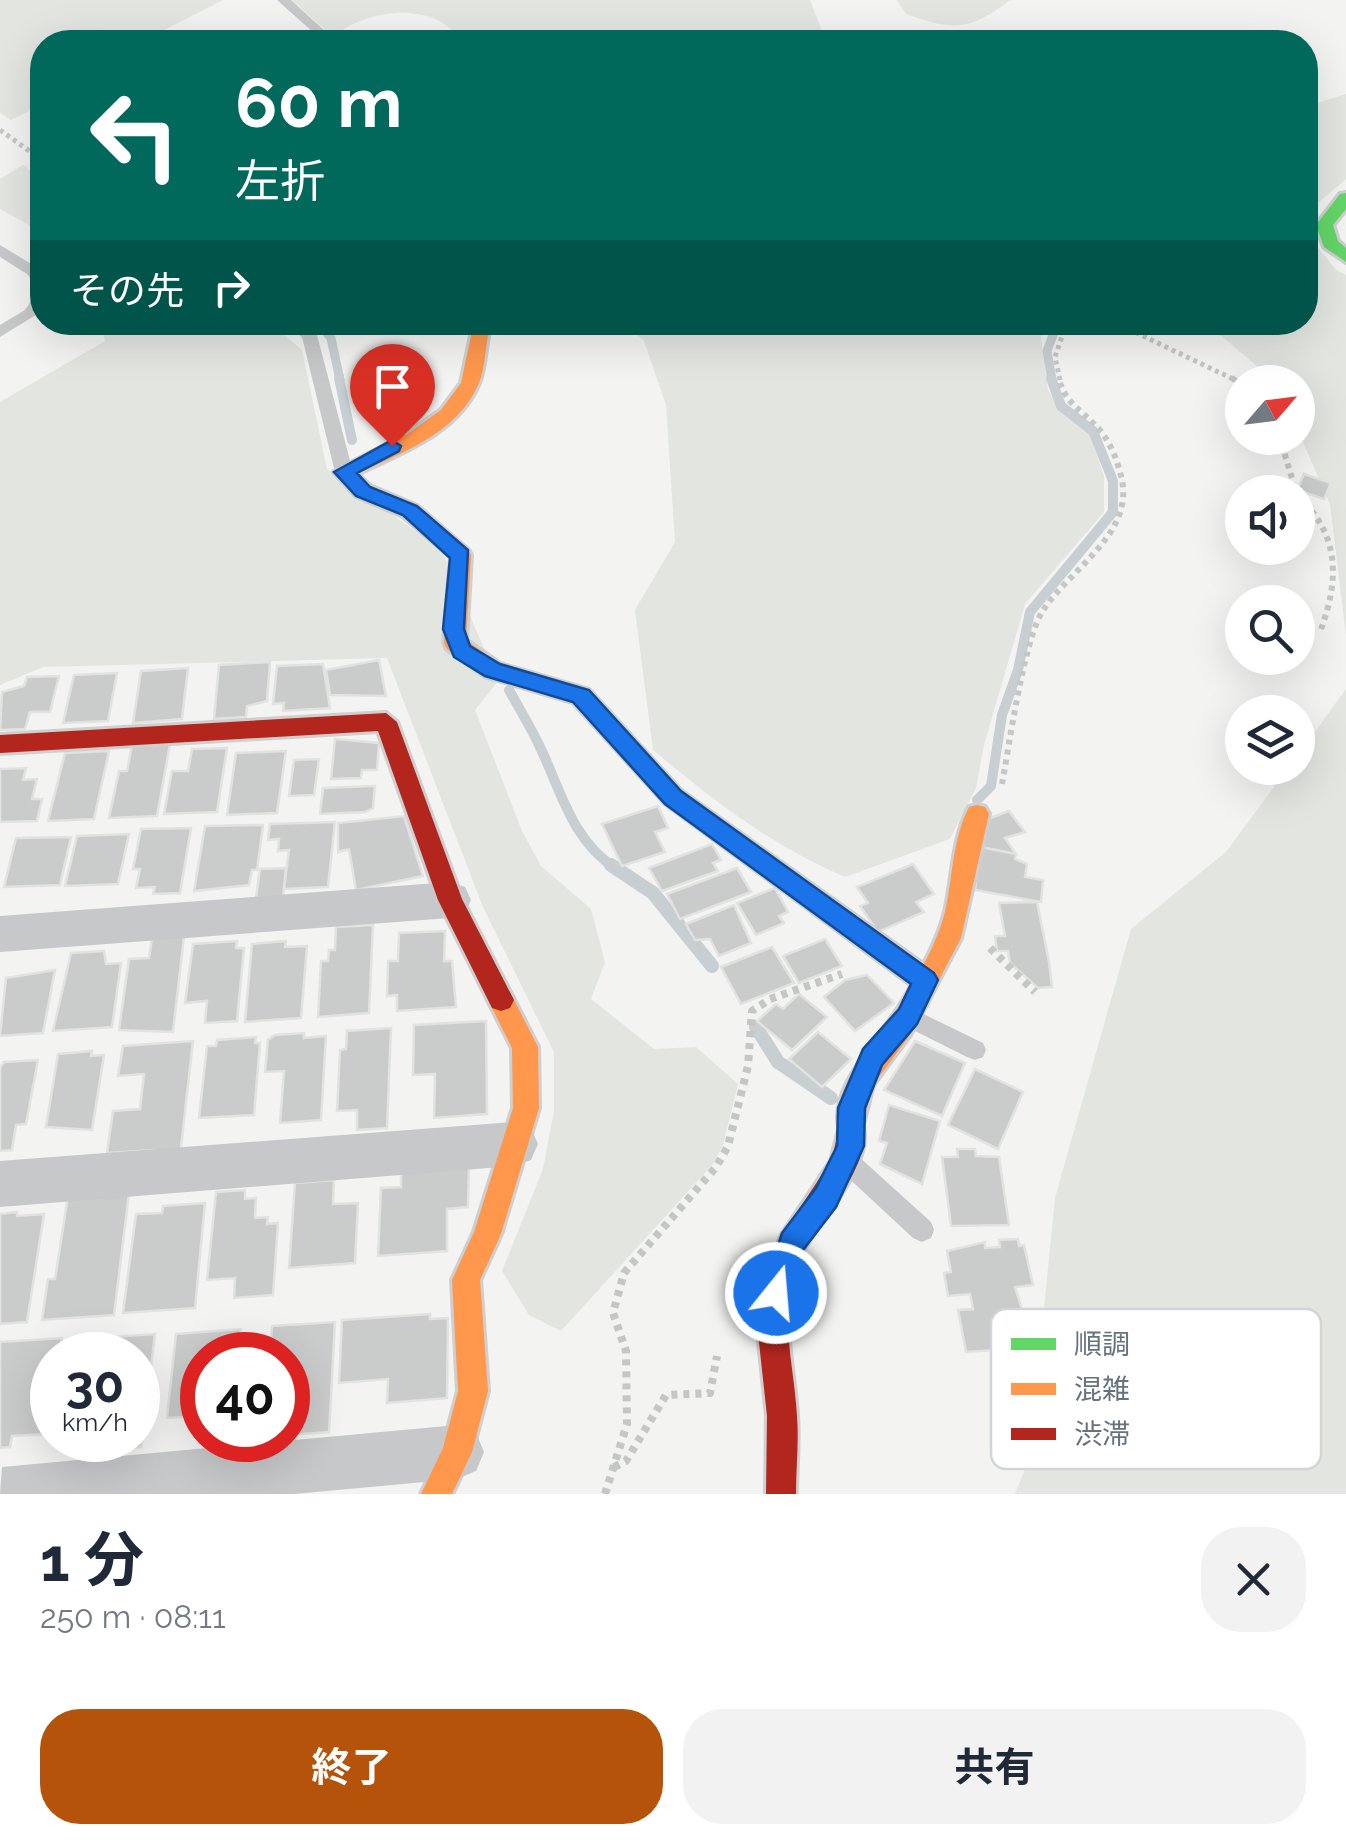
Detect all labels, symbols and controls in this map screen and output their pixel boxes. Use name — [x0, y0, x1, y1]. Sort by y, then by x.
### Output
text: 60 m — [235, 61, 402, 143]
icon: left — [70, 70, 200, 200]
text: 左折 — [235, 155, 325, 208]
icon: right — [204, 260, 259, 315]
text: その先 — [70, 268, 184, 313]
pin — [350, 344, 435, 447]
icon: arrive — [365, 359, 420, 414]
north arrow — [1225, 365, 1315, 455]
map controls — [1225, 365, 1315, 785]
button: sound — [1225, 475, 1315, 565]
button: search — [1225, 585, 1315, 675]
button: layers — [1225, 695, 1315, 785]
position arrow — [724, 1241, 828, 1345]
legend — [991, 1309, 1321, 1469]
text: 順調 — [1074, 1328, 1130, 1361]
speed limit sign: 40 — [180, 1332, 310, 1462]
text: 30 — [66, 1355, 124, 1414]
text: 混雑 — [1074, 1373, 1130, 1406]
text: km/h — [62, 1407, 128, 1437]
text: 渋滞 — [1074, 1418, 1130, 1451]
text: 1 分 — [40, 1525, 144, 1595]
button: close — [1201, 1527, 1306, 1632]
text: 250 m · 08:11 — [40, 1598, 226, 1635]
button: 終了 — [40, 1709, 663, 1824]
button: 共有 — [683, 1709, 1306, 1824]

